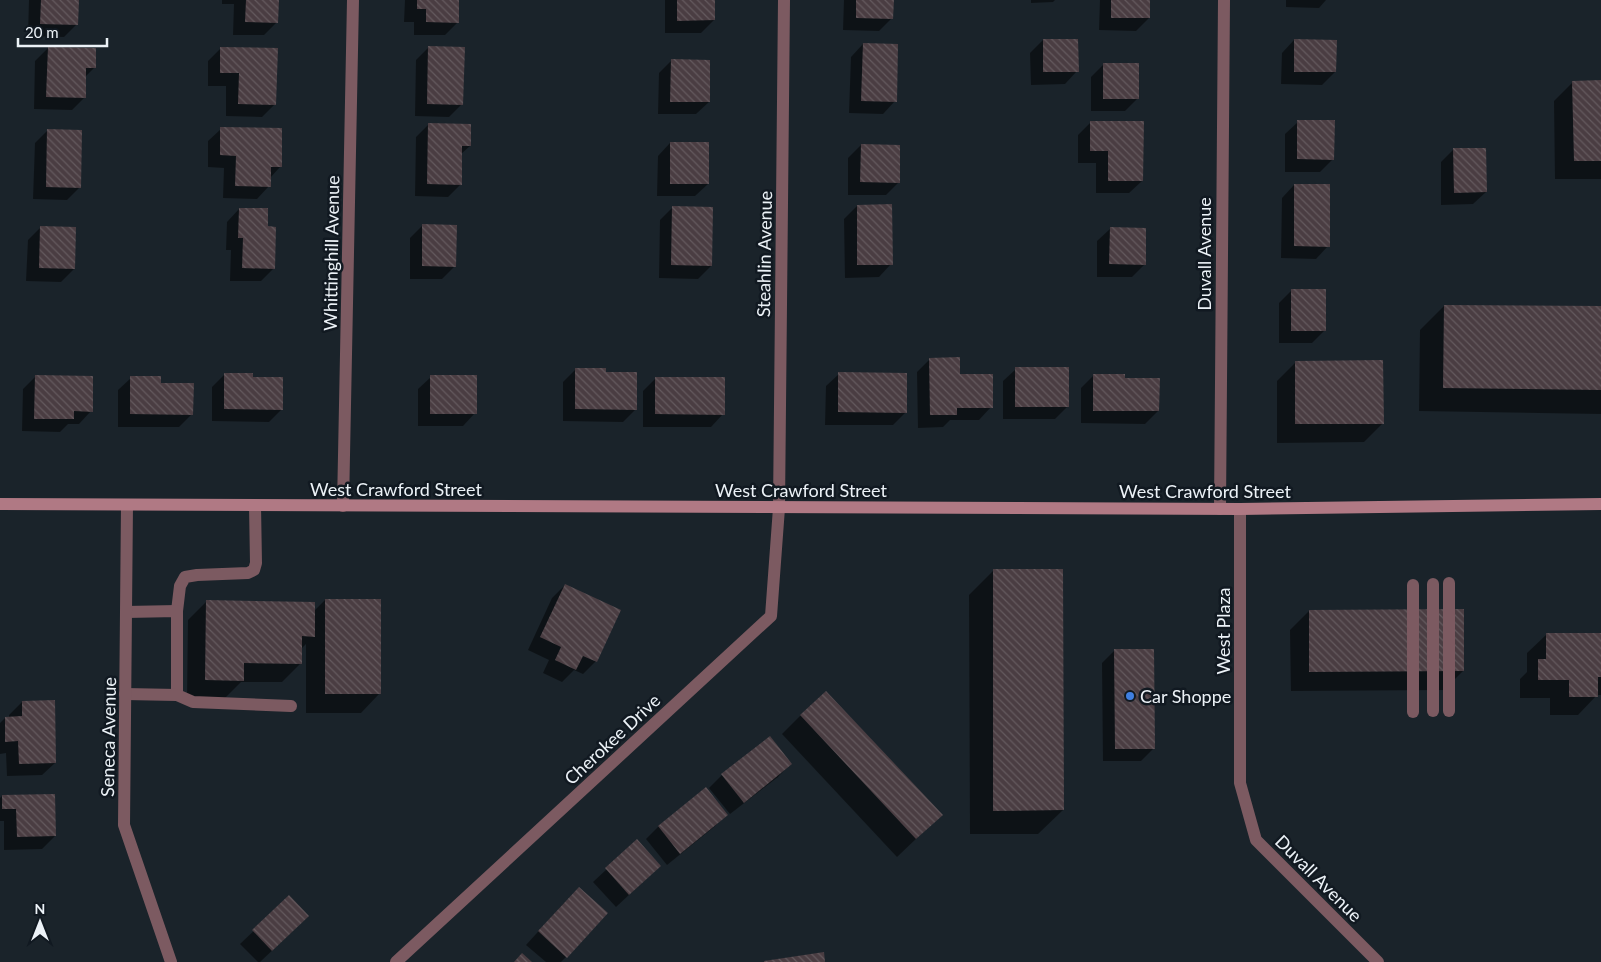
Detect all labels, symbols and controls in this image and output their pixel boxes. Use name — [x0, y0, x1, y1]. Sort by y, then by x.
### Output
scale bar — [18, 15, 106, 47]
text: 20 m — [25, 23, 59, 41]
street label: Whittinghill Avenue — [319, 175, 343, 331]
street label: Steahlin Avenue — [752, 191, 776, 317]
street label: Duvall Avenue — [1193, 197, 1215, 311]
street label: West Crawford Street — [310, 478, 482, 500]
street label: West Crawford Street — [715, 479, 887, 501]
street label: West Crawford Street — [1119, 480, 1291, 502]
street label: West Plaza — [1212, 587, 1234, 675]
street label: Seneca Avenue — [96, 677, 120, 797]
place label: Car Shoppe — [1140, 685, 1231, 707]
street label: Cherokee Drive — [559, 689, 665, 789]
marker: Car Shoppe — [1124, 690, 1136, 702]
street label: Duvall Avenue — [1271, 830, 1367, 926]
north arrow — [15, 897, 65, 947]
text: N — [35, 900, 45, 917]

